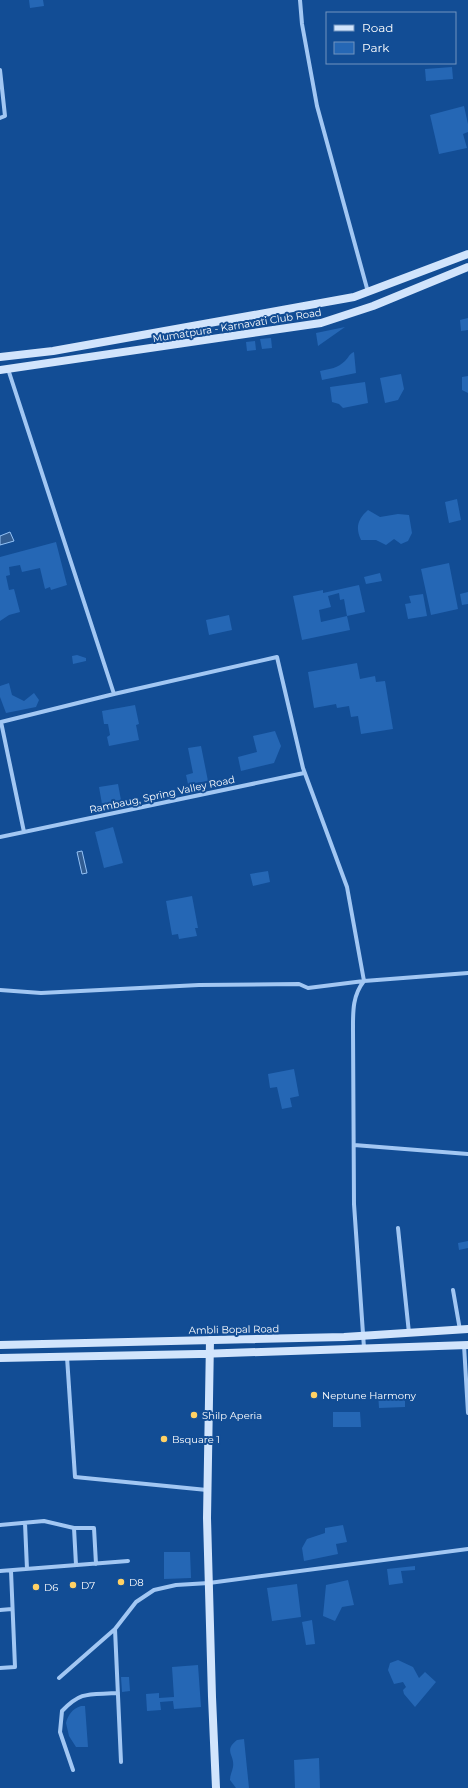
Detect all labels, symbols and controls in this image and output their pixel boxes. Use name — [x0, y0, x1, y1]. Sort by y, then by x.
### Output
legend — [326, 12, 456, 64]
text: Road — [362, 20, 393, 35]
text: Park — [362, 40, 390, 55]
street label: Mumatpura - Karnavati Club Road — [152, 306, 322, 345]
street label: Rambaug, Spring Valley Road — [88, 773, 236, 816]
street label: Ambli Bopal Road — [189, 1322, 279, 1337]
place label: Neptune Harmony — [322, 1389, 417, 1402]
marker: Neptune Harmony — [309, 1390, 319, 1400]
place label: Shilp Aperia — [202, 1409, 262, 1422]
marker: Shilp Aperia — [189, 1410, 199, 1420]
place label: Bsquare 1 — [172, 1433, 220, 1446]
marker: Bsquare 1 — [159, 1434, 169, 1444]
place label: D8 — [129, 1576, 144, 1589]
marker: D8 — [116, 1577, 126, 1587]
place label: D7 — [81, 1579, 95, 1592]
marker: D7 — [68, 1580, 78, 1590]
place label: D6 — [44, 1581, 58, 1594]
marker: D6 — [31, 1582, 41, 1592]

